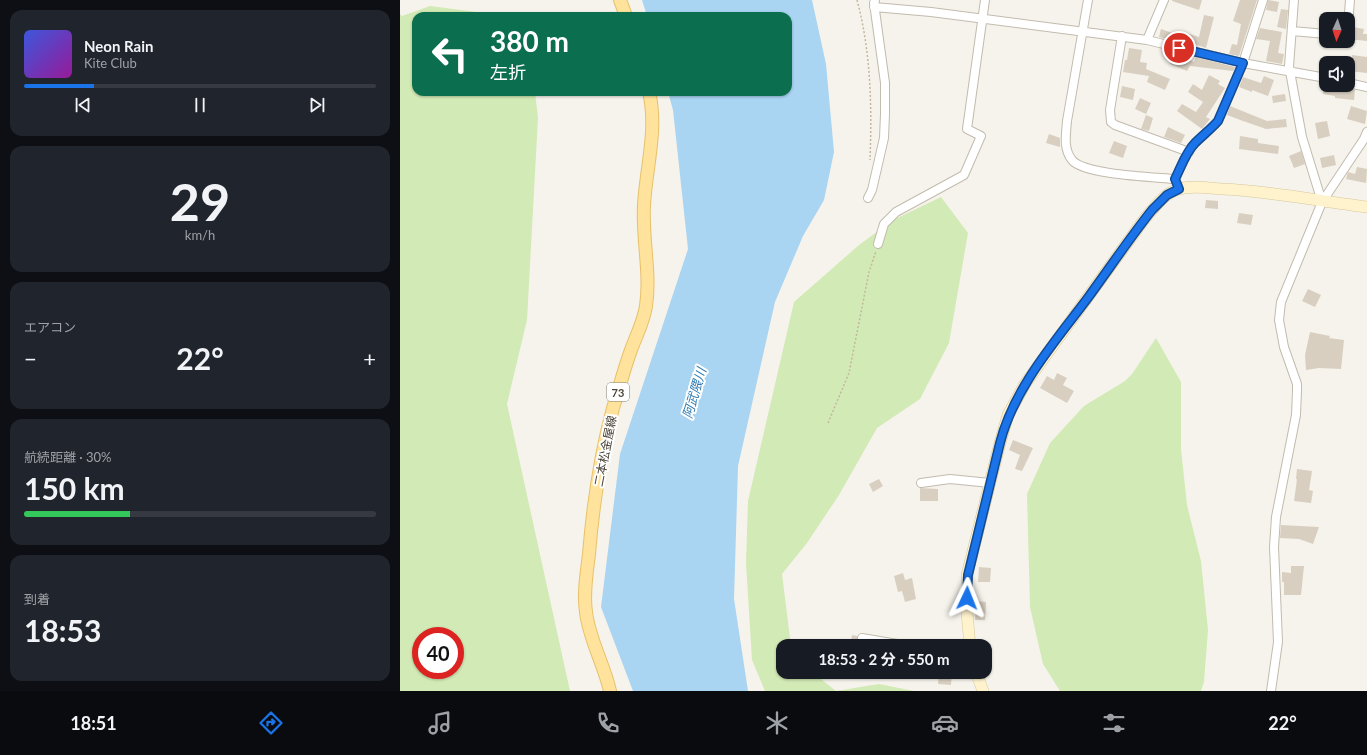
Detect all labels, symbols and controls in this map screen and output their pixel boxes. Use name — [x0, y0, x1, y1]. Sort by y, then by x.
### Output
north arrow — [1319, 12, 1355, 48]
map controls — [1319, 12, 1355, 92]
text: 380 m — [490, 24, 569, 58]
icon: left — [424, 28, 476, 80]
pin — [1162, 31, 1196, 65]
text: Neon Rain — [84, 37, 153, 55]
icon: arrive — [1168, 37, 1190, 59]
text: Kite Club — [84, 55, 137, 71]
button: sound — [1319, 56, 1355, 92]
text: 左折 — [490, 61, 526, 83]
icon: previous — [72, 94, 94, 116]
icon: pause — [189, 94, 211, 116]
icon: next — [306, 94, 328, 116]
text: 29 — [170, 170, 230, 232]
text: km/h — [185, 227, 215, 243]
text: エアコン — [24, 319, 76, 335]
text: 22° — [176, 340, 224, 376]
text: − — [24, 345, 37, 372]
text: + — [363, 345, 376, 372]
water label: 阿武隈川 — [679, 364, 710, 420]
road number: 73 — [607, 383, 629, 401]
street label: 二本松金屋線 — [591, 414, 619, 488]
text: 航続距離 · 30% — [24, 449, 112, 465]
text: 150 km — [24, 470, 125, 506]
position arrow — [946, 577, 988, 619]
text: 到着 — [24, 591, 50, 607]
text: 18:53 — [24, 612, 101, 648]
speed limit sign: 40 — [412, 627, 464, 679]
text: 18:53 · 2 分 · 550 m — [818, 650, 950, 668]
icon: directions — [257, 709, 285, 737]
icon: music — [426, 709, 454, 737]
icon: phone — [594, 709, 622, 737]
icon: climate — [763, 709, 791, 737]
icon: car — [931, 709, 959, 737]
icon: filters — [1100, 709, 1128, 737]
text: 18:51 — [70, 712, 117, 734]
text: 22° — [1268, 712, 1297, 734]

